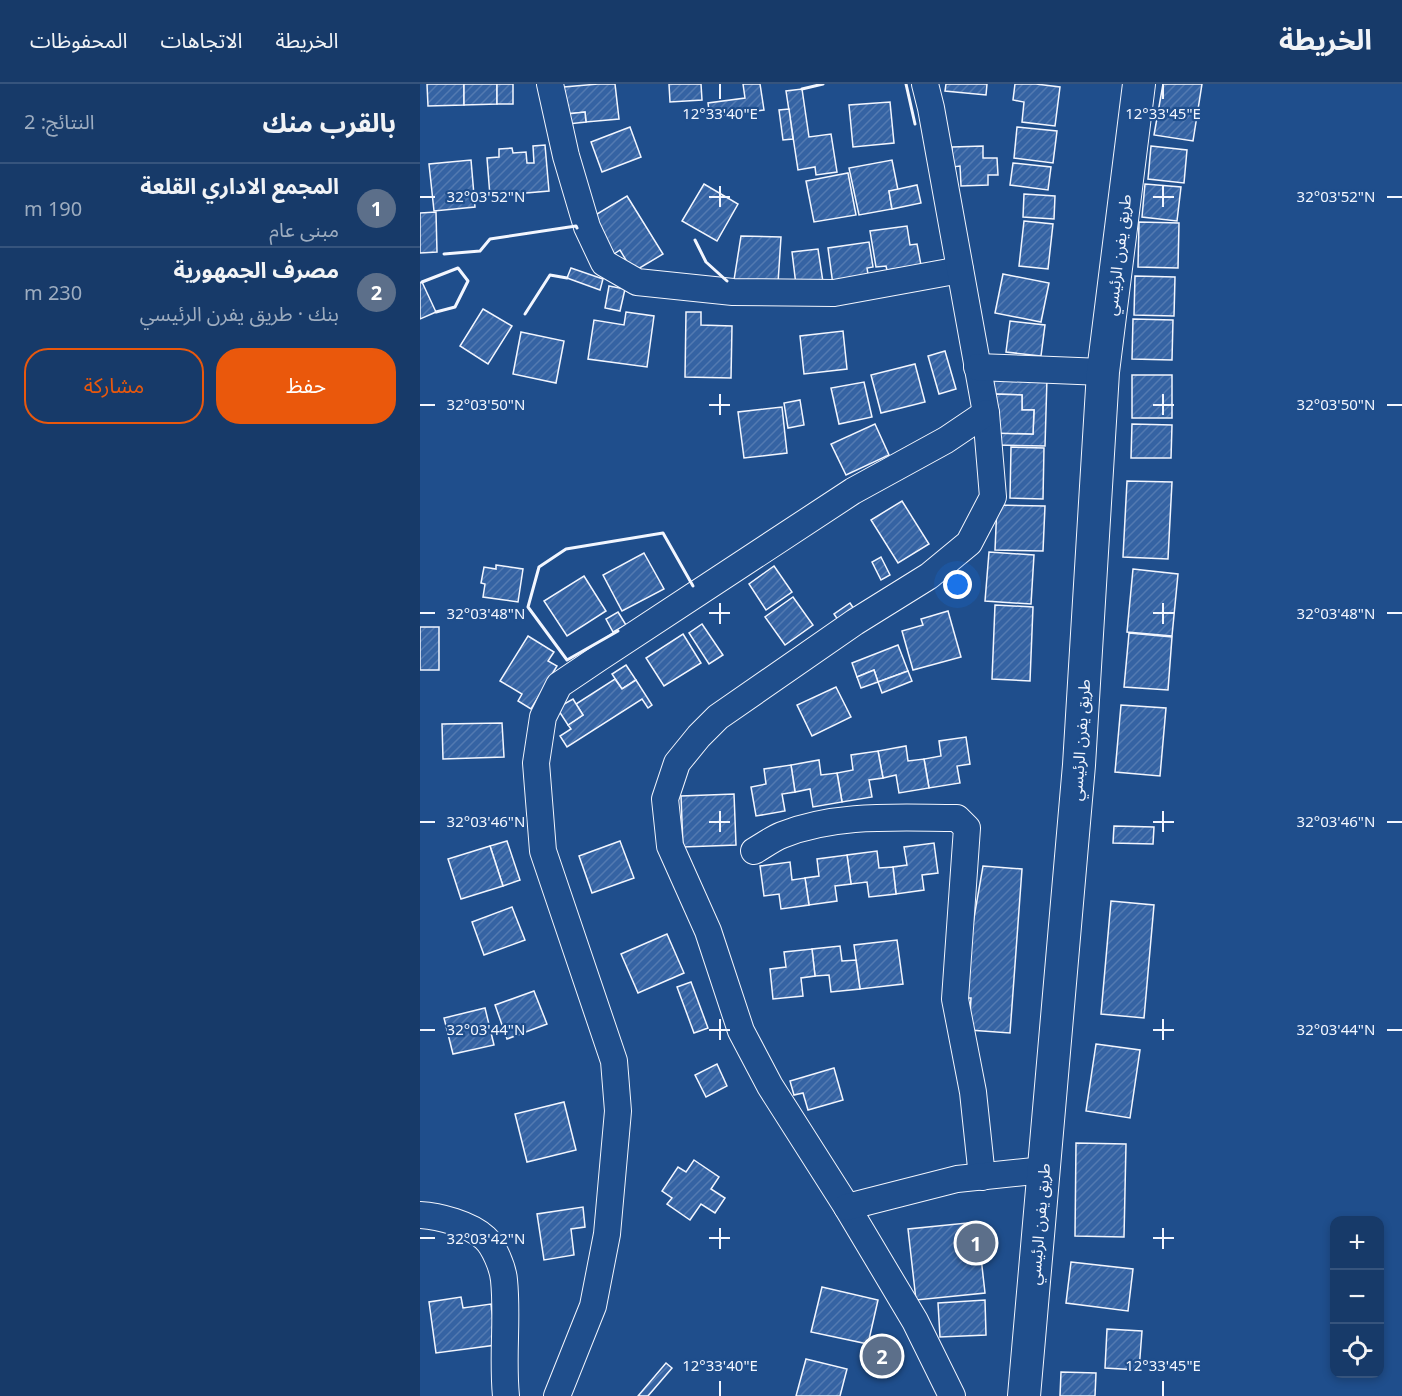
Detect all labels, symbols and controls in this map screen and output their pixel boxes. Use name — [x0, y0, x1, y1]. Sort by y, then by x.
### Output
text: الخريطة — [1279, 20, 1372, 58]
text: المحفوظات — [30, 26, 127, 54]
text: الاتجاهات — [160, 26, 242, 54]
text: الخريطة — [275, 26, 338, 54]
text: 12°33'40"E — [682, 103, 758, 123]
text: 12°33'45"E — [1125, 103, 1201, 123]
text: بالقرب منك — [262, 104, 396, 140]
text: النتائج: 2 — [24, 108, 94, 135]
text: المجمع الاداري القلعة — [140, 170, 339, 200]
text: 32°03'52"N — [447, 186, 525, 206]
text: 32°03'52"N — [1297, 186, 1375, 206]
street label: طريق يفرن الرئيسي — [1100, 193, 1138, 317]
text: 190 m — [24, 195, 82, 222]
text: 1 — [371, 195, 382, 222]
text: مبنى عام — [269, 216, 339, 243]
text: مصرف الجمهورية — [173, 254, 339, 284]
text: 230 m — [24, 279, 82, 306]
text: 2 — [371, 279, 382, 306]
text: بنك · طريق يفرن الرئيسي — [140, 300, 339, 327]
button: مشاركة — [24, 348, 204, 424]
button: حفظ — [216, 348, 396, 424]
text: 32°03'50"N — [447, 394, 525, 414]
text: 32°03'50"N — [1297, 394, 1375, 414]
your location — [943, 570, 972, 599]
text: 32°03'48"N — [447, 603, 525, 623]
text: 32°03'48"N — [1297, 603, 1375, 623]
street label: طريق يفرن الرئيسي — [1065, 678, 1097, 802]
text: 32°03'46"N — [447, 811, 525, 831]
text: 32°03'46"N — [1297, 811, 1375, 831]
text: 32°03'44"N — [447, 1019, 525, 1039]
text: 32°03'44"N — [1297, 1019, 1375, 1039]
street label: طريق يفرن الرئيسي — [1023, 1162, 1057, 1286]
map controls — [1330, 1216, 1384, 1378]
button: + — [1330, 1216, 1384, 1270]
pin: 1 — [956, 1220, 996, 1266]
text: 32°03'42"N — [447, 1228, 525, 1248]
button: − — [1330, 1270, 1384, 1324]
button: locate — [1330, 1324, 1384, 1378]
pin: 2 — [862, 1334, 902, 1378]
text: 12°33'40"E — [682, 1355, 758, 1375]
text: 12°33'45"E — [1125, 1355, 1201, 1375]

